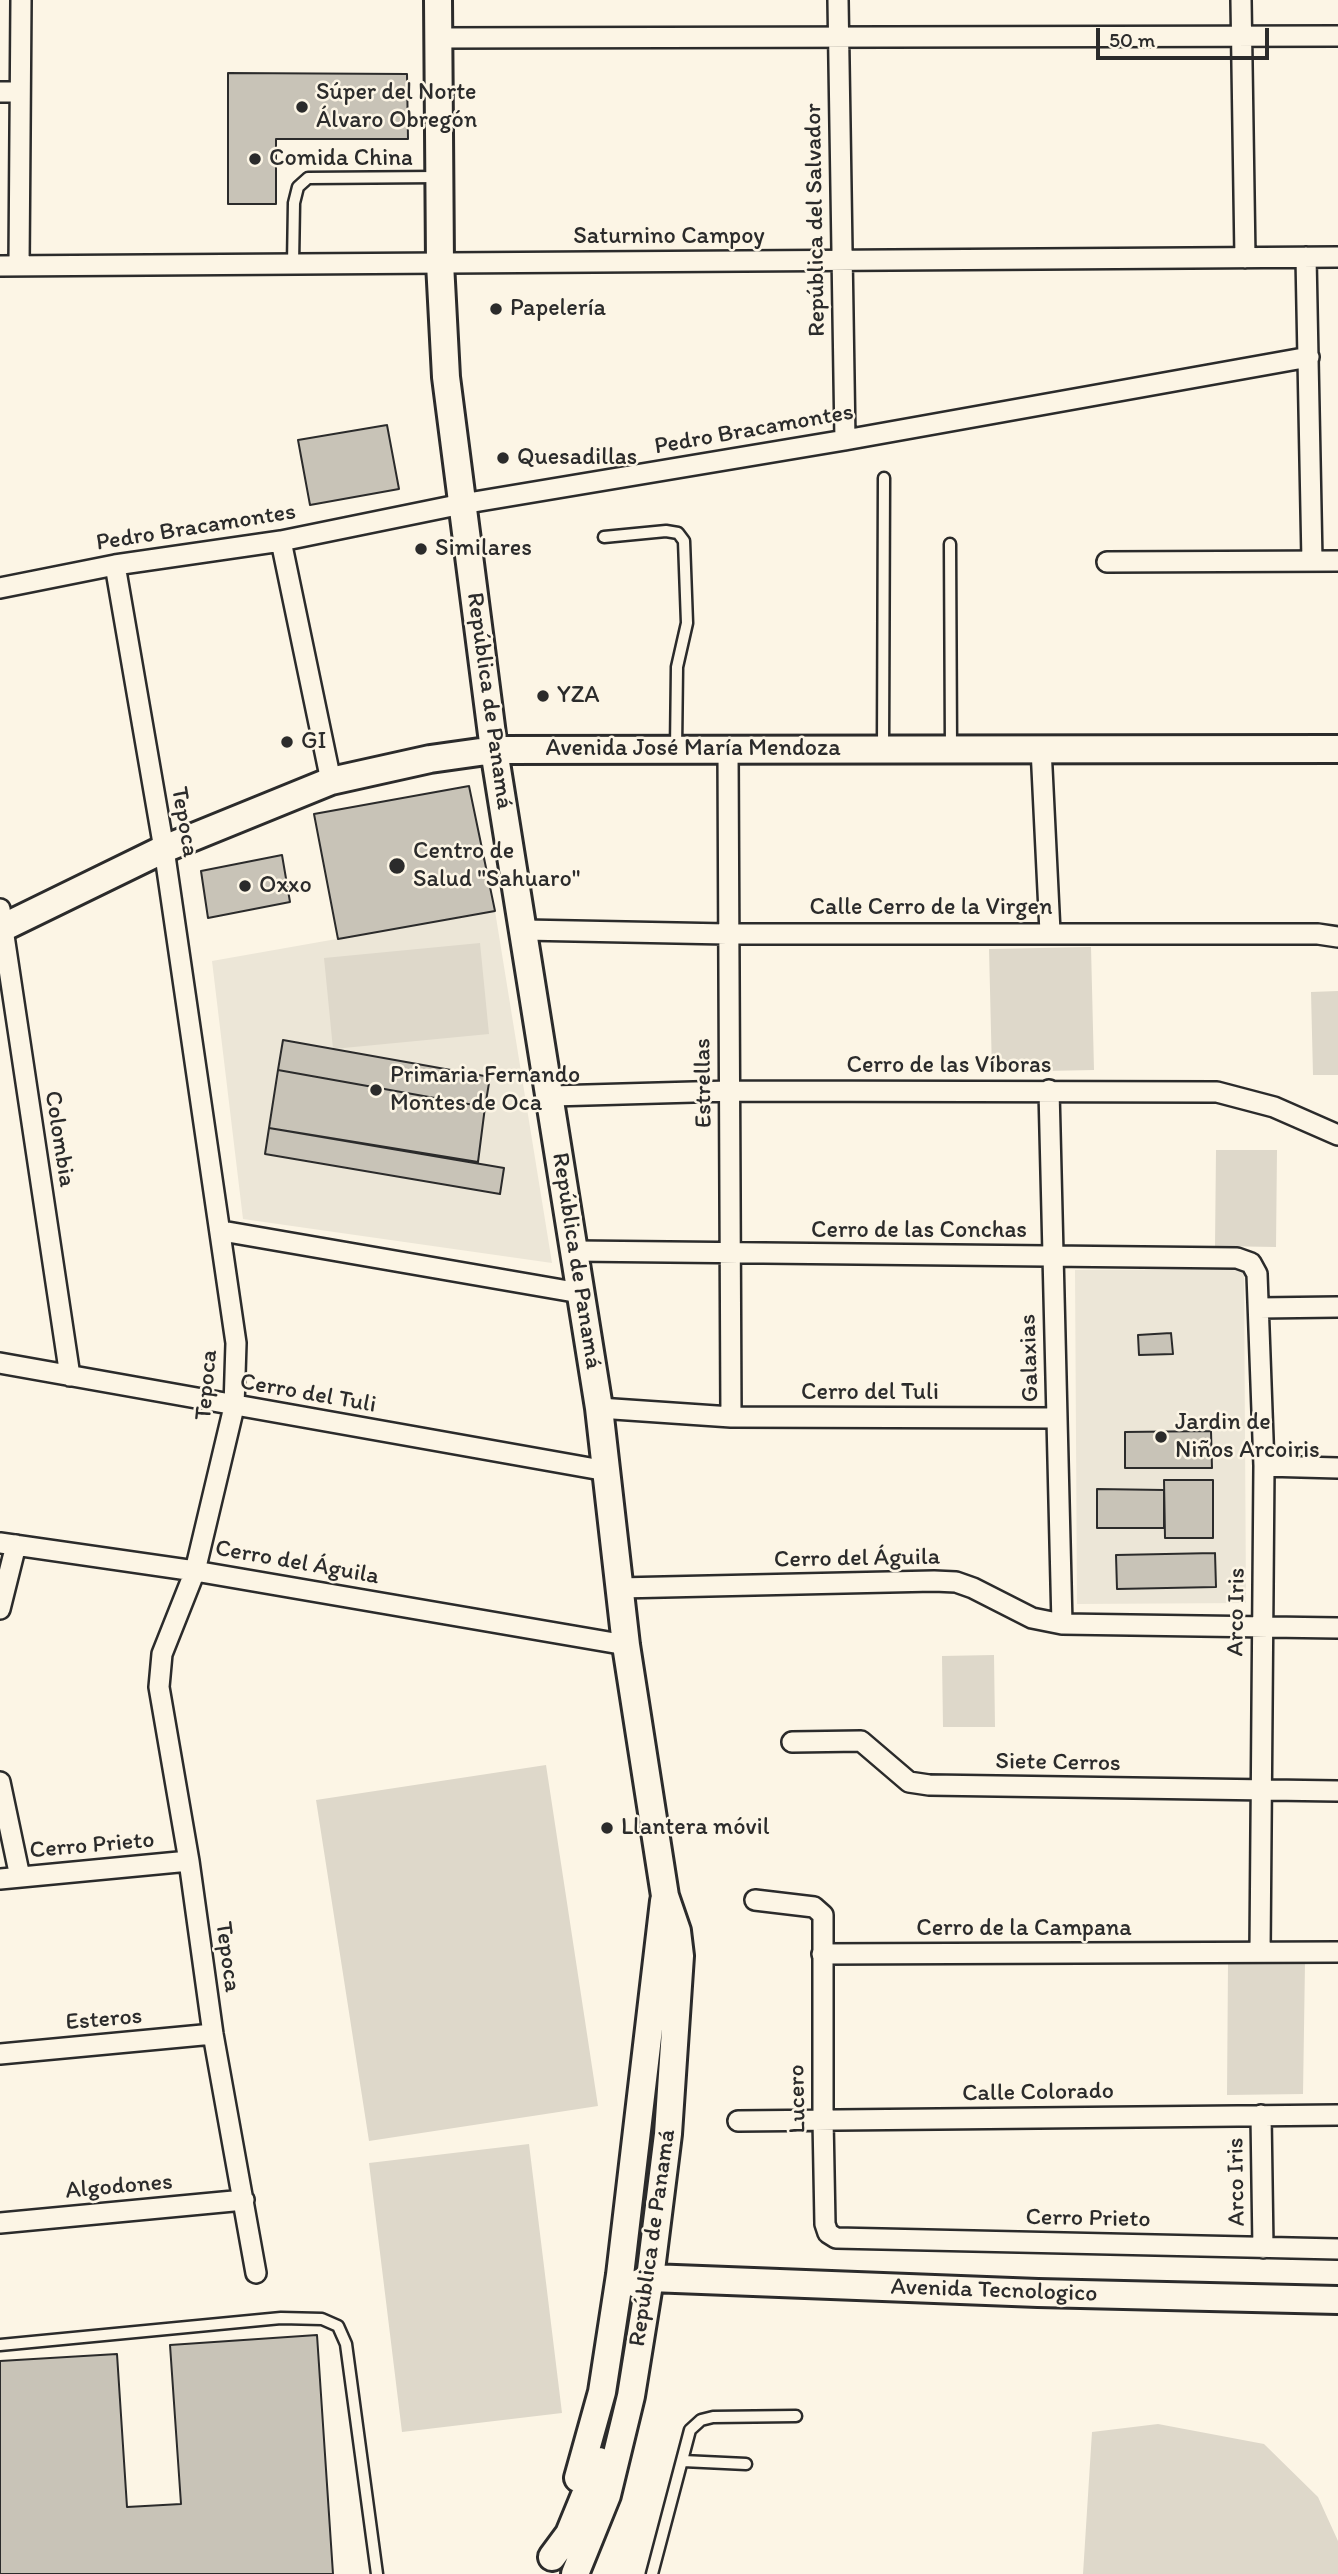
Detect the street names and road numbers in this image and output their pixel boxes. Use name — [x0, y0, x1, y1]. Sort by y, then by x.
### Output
street label: República del Salvador — [800, 103, 832, 337]
street label: Saturnino Campoy — [573, 223, 765, 251]
street label: Pedro Bracamontes — [652, 398, 856, 462]
street label: Pedro Bracamontes — [94, 498, 298, 558]
street label: República de Panamá — [460, 591, 518, 811]
street label: Avenida José María Mendoza — [545, 735, 841, 763]
street label: Tepoca — [164, 785, 204, 859]
street label: Calle Cerro de la Virgen — [809, 894, 1053, 922]
street label: Estrellas — [689, 1038, 719, 1128]
street label: Cerro de las Víboras — [846, 1052, 1052, 1080]
street label: Colombia — [37, 1089, 81, 1189]
street label: República de Panamá — [545, 1151, 607, 1371]
street label: Cerro de las Conchas — [811, 1217, 1027, 1245]
street label: Galaxias — [1014, 1313, 1046, 1403]
street label: Tepoca — [190, 1348, 224, 1422]
street label: Cerro del Tuli — [238, 1368, 378, 1420]
street label: Cerro del Tuli — [801, 1379, 939, 1407]
street label: Cerro del Águila — [213, 1534, 381, 1592]
street label: Cerro del Águila — [774, 1543, 940, 1575]
street label: Arco Iris — [1222, 1567, 1252, 1657]
street label: Siete Cerros — [995, 1748, 1121, 1778]
street label: Cerro Prieto — [28, 1826, 156, 1866]
street label: Cerro de la Campana — [916, 1915, 1132, 1943]
street label: Tepoca — [208, 1920, 246, 1994]
street label: Esteros — [65, 2002, 143, 2038]
street label: Lucero — [783, 2064, 813, 2134]
street label: Calle Colorado — [962, 2077, 1114, 2109]
street label: República de Panamá — [624, 2128, 682, 2348]
street label: Arco Iris — [1222, 2137, 1252, 2227]
street label: Algodones — [64, 2168, 174, 2206]
street label: Cerro Prieto — [1025, 2204, 1151, 2234]
street label: Avenida Tecnologico — [890, 2273, 1098, 2309]

